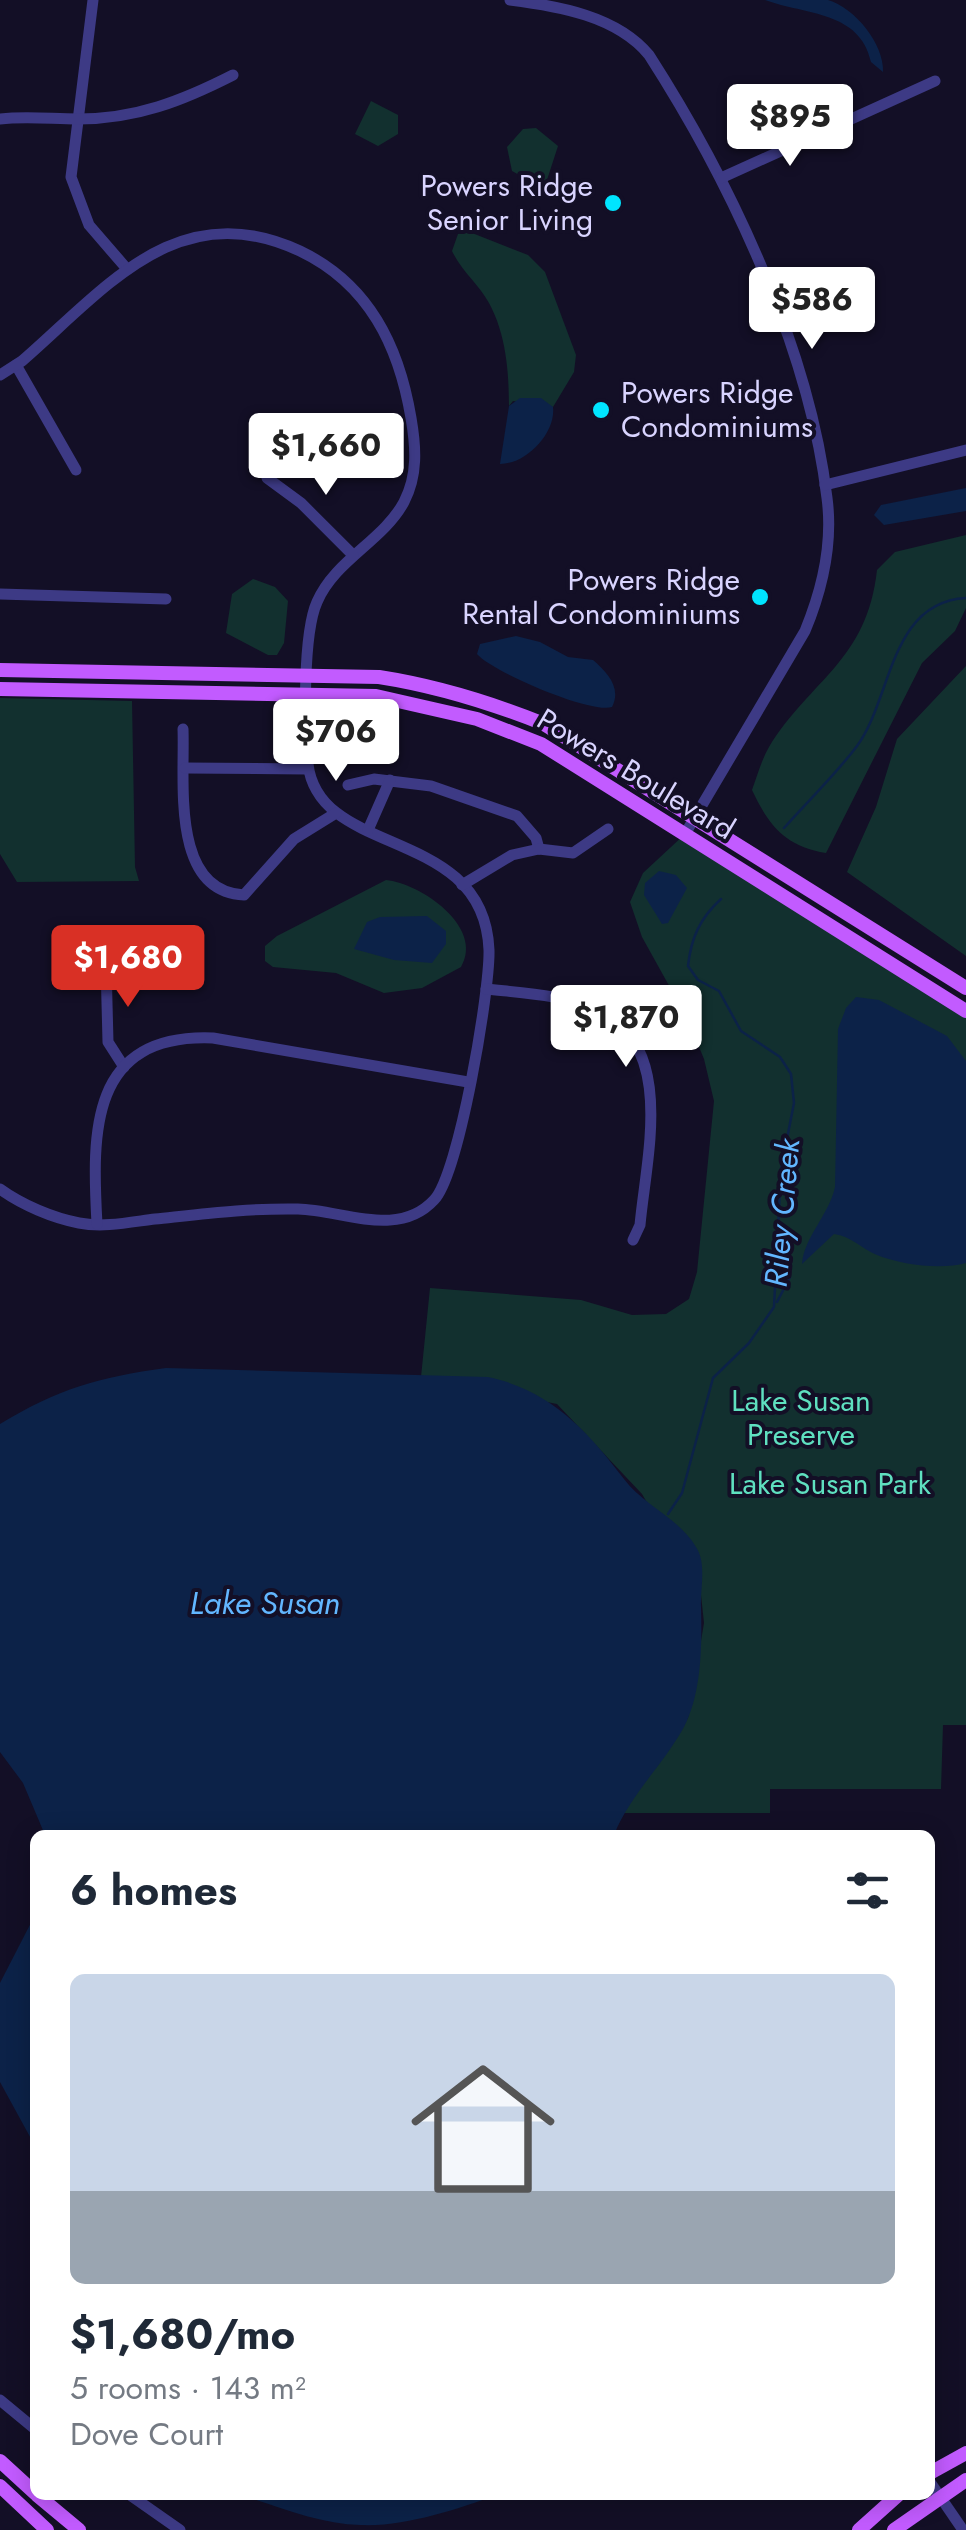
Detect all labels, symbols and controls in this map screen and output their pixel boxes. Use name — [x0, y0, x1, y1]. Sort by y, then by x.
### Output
pin: $895 — [731, 84, 849, 169]
text: $895 — [749, 93, 831, 139]
place label: Powers Ridge Senior Living — [421, 164, 593, 241]
marker: Powers Ridge Senior Living — [602, 192, 624, 214]
pin: $586 — [753, 267, 871, 352]
text: $586 — [771, 276, 853, 322]
place label: Powers Ridge Condominiums — [621, 371, 813, 448]
marker: Powers Ridge Condominiums — [590, 399, 612, 421]
pin: $1,660 — [245, 413, 407, 498]
text: $1,660 — [271, 422, 381, 468]
place label: Powers Ridge Rental Condominiums — [462, 558, 740, 635]
marker: Powers Ridge Rental Condominiums — [749, 586, 771, 608]
street label: Powers Boulevard — [529, 697, 743, 850]
pin: $706 — [277, 699, 395, 784]
text: $706 — [295, 708, 377, 754]
pin: $1,680 — [47, 925, 209, 1010]
text: $1,680 — [73, 934, 183, 980]
pin: $1,870 — [545, 985, 707, 1070]
text: $1,870 — [573, 994, 679, 1040]
water label: Riley Creek — [753, 1136, 812, 1289]
park label: Lake Susan Preserve — [731, 1379, 871, 1456]
park label: Lake Susan Park — [729, 1462, 932, 1505]
water label: Lake Susan — [190, 1580, 340, 1626]
text: 6 homes — [70, 1860, 237, 1921]
icon: filters — [840, 1863, 895, 1918]
icon: home — [393, 2039, 573, 2219]
text: $1,680/mo — [70, 2304, 295, 2365]
text: 5 rooms · 143 m² — [70, 2365, 306, 2411]
text: Dove Court — [70, 2411, 223, 2457]

